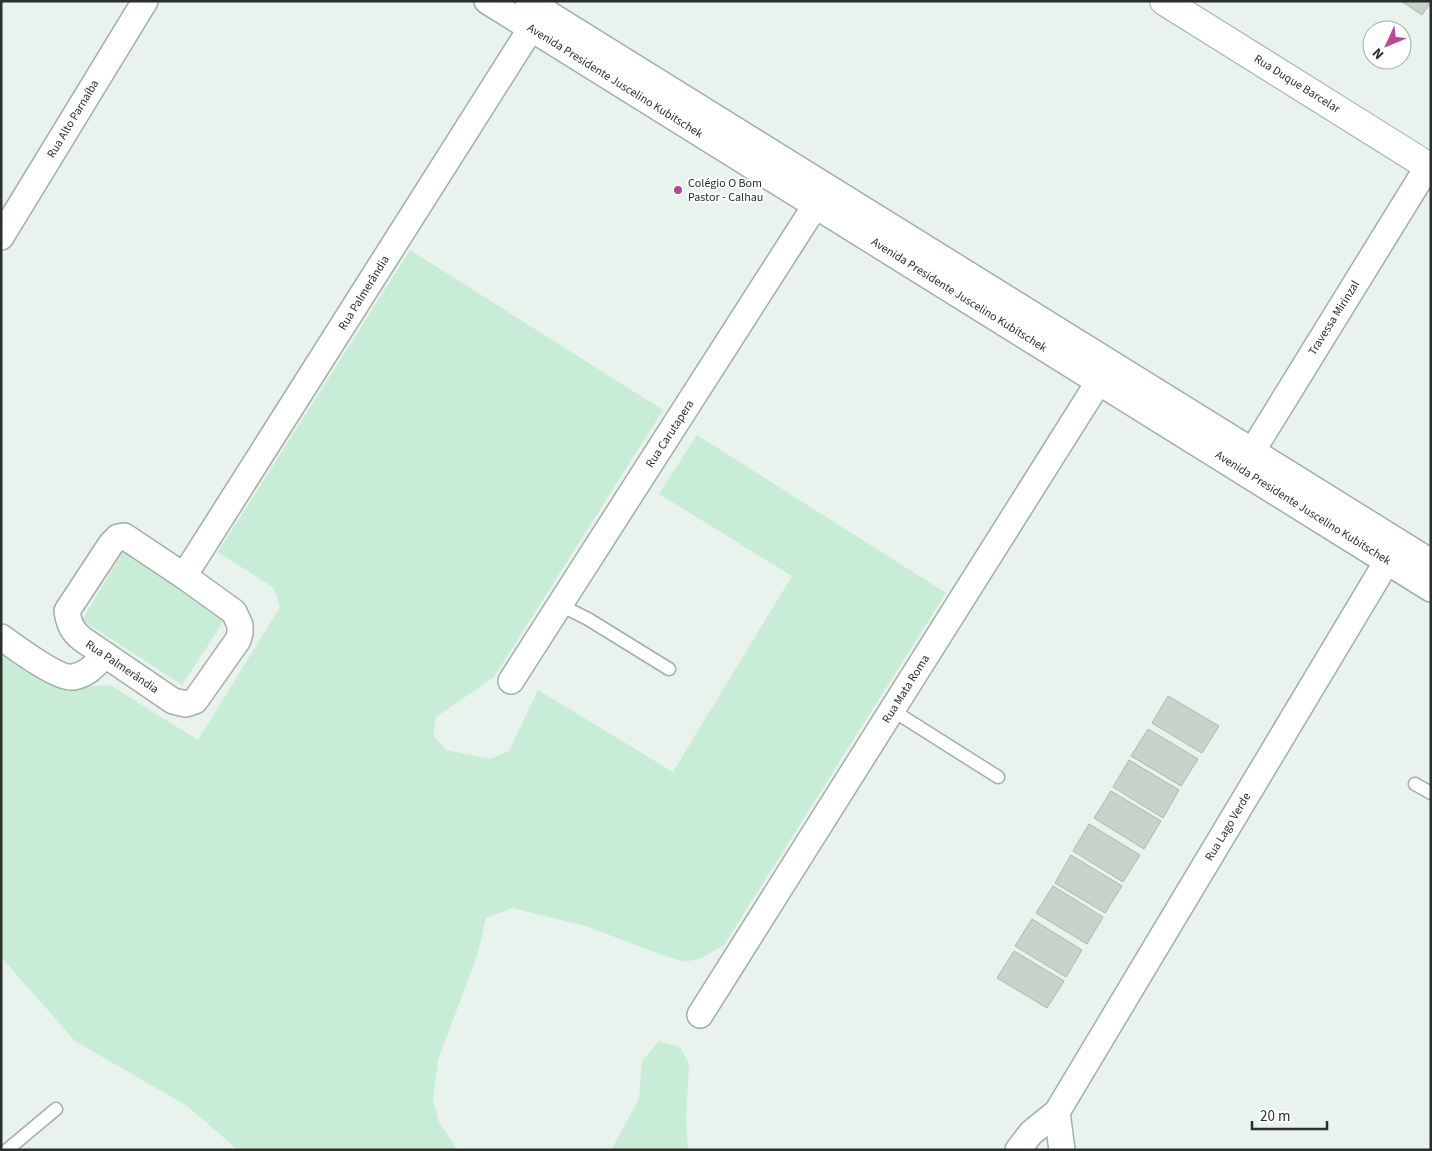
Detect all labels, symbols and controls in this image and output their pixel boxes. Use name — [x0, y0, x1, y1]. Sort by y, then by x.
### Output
street label: Avenida Presidente Juscelino Kubitschek — [524, 20, 706, 142]
north arrow — [1362, 20, 1412, 70]
text: N — [1368, 43, 1389, 64]
street label: Rua Duque Barcelar — [1251, 51, 1344, 118]
street label: Rua Alto Parnaíba — [43, 77, 103, 161]
place label: Colégio O Bom Pastor - Calhau — [688, 175, 763, 206]
marker: Colégio O Bom Pastor - Calhau — [672, 184, 684, 196]
street label: Avenida Presidente Juscelino Kubitschek — [868, 234, 1050, 356]
street label: Rua Palmerândia — [334, 252, 394, 334]
street label: Travessa Mirinzal — [1304, 277, 1364, 359]
street label: Rua Carutapera — [642, 397, 698, 471]
street label: Avenida Presidente Juscelino Kubitschek — [1212, 447, 1394, 569]
street label: Rua Palmerândia — [82, 636, 162, 698]
street label: Rua Mata Roma — [878, 651, 934, 727]
street label: Rua Lago Verde — [1201, 790, 1255, 864]
scale bar — [1252, 1098, 1327, 1130]
text: 20 m — [1260, 1106, 1290, 1127]

